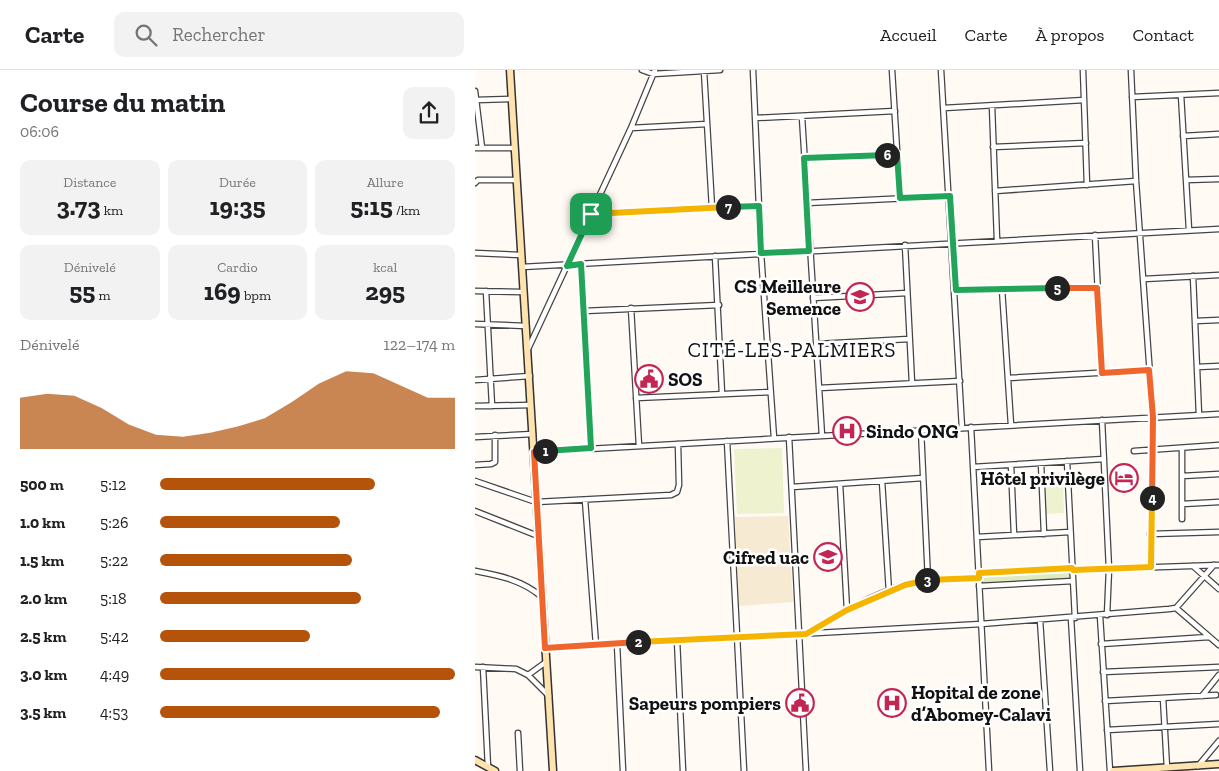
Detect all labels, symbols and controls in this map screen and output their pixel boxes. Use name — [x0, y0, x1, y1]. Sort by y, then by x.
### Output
search box — [114, 12, 464, 57]
text: Carte — [25, 20, 84, 49]
icon: search — [132, 21, 160, 49]
text: Rechercher — [172, 23, 265, 46]
text: Accueil — [880, 24, 937, 46]
text: Carte — [965, 24, 1008, 46]
text: À propos — [1036, 24, 1104, 46]
text: Contact — [1132, 24, 1194, 46]
text: Course du matin — [20, 86, 225, 119]
button: share — [403, 87, 455, 139]
text: 06:06 — [20, 122, 59, 141]
pin: 6 — [875, 142, 899, 168]
text: 6 — [884, 147, 891, 164]
text: Distance — [63, 174, 116, 191]
text: Durée — [219, 174, 256, 191]
text: Allure — [367, 174, 404, 191]
text: 3.73 — [57, 191, 101, 221]
text: 19:35 — [209, 191, 266, 221]
text: 5:15 — [350, 191, 393, 221]
pin — [570, 193, 612, 235]
pin: 7 — [715, 194, 741, 220]
text: 7 — [725, 199, 732, 216]
icon: arrive — [577, 200, 605, 228]
text: km — [101, 202, 123, 219]
text: /km — [393, 202, 420, 219]
text: Dénivelé — [64, 259, 116, 276]
text: Cardio — [217, 259, 258, 276]
text: kcal — [373, 259, 397, 276]
place label: CS Meilleure Semence — [734, 275, 841, 320]
text: 55 — [69, 276, 95, 306]
text: 169 — [204, 276, 241, 306]
text: 295 — [365, 276, 405, 306]
pin: 5 — [1045, 276, 1069, 300]
text: 5 — [1054, 280, 1061, 297]
school or university icon: CS Meilleure Semence — [845, 282, 875, 312]
text: m — [95, 287, 111, 304]
text: bpm — [241, 287, 271, 304]
text: Dénivelé — [20, 335, 79, 354]
text: 122–174 m — [384, 335, 455, 354]
district label: CITÉ-LES-PALMIERS — [688, 337, 896, 362]
public building icon: SOS — [634, 364, 664, 394]
place label: SOS — [668, 368, 703, 391]
hospital icon: Sindo ONG — [832, 416, 862, 446]
place label: Sindo ONG — [866, 420, 958, 443]
pin: 1 — [533, 438, 557, 464]
text: 1 — [543, 443, 548, 460]
hotel icon: Hôtel privilège — [1109, 463, 1139, 493]
place label: Hôtel privilège — [980, 467, 1105, 490]
text: 500 m — [20, 475, 64, 494]
text: 5:12 — [100, 475, 126, 494]
pin: 4 — [1139, 486, 1165, 510]
text: 4 — [1149, 490, 1156, 507]
text: 1.0 km — [20, 513, 65, 532]
text: 5:26 — [100, 513, 129, 532]
school or university icon: Cifred uac — [813, 542, 843, 572]
place label: Cifred uac — [723, 546, 809, 569]
text: 1.5 km — [20, 551, 64, 570]
text: 5:22 — [100, 551, 128, 570]
pin: 3 — [915, 568, 939, 592]
text: 3 — [924, 572, 931, 589]
text: 2.0 km — [20, 589, 67, 608]
text: 5:18 — [100, 589, 127, 608]
text: 2.5 km — [20, 627, 66, 646]
text: 5:42 — [100, 627, 129, 646]
pin: 2 — [625, 630, 651, 654]
text: 2 — [635, 634, 642, 651]
text: 3.0 km — [20, 665, 67, 684]
text: 4:49 — [100, 665, 129, 684]
place label: Hopital de zone d’Abomey-Calavi — [911, 681, 1052, 726]
public building icon: Sapeurs pompiers — [785, 688, 815, 718]
hospital icon: Hopital de zone d’Abomey-Calavi — [877, 688, 907, 718]
place label: Sapeurs pompiers — [629, 692, 781, 715]
text: 3.5 km — [20, 703, 66, 722]
text: 4:53 — [100, 703, 128, 722]

